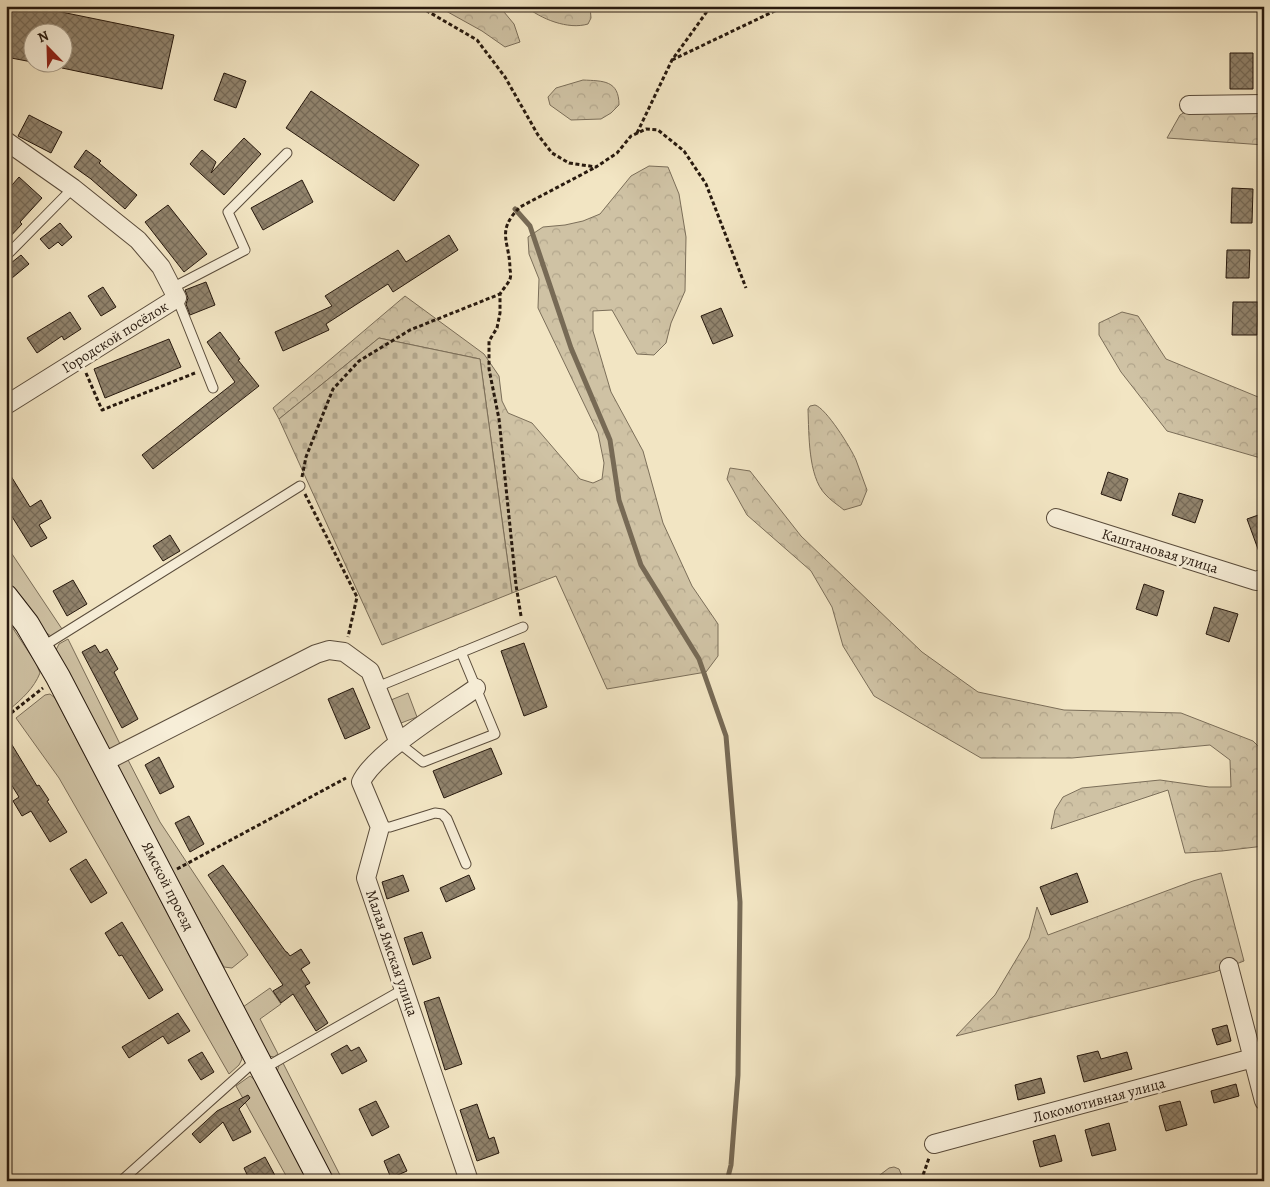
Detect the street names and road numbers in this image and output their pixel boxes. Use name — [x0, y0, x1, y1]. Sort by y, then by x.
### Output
street label: Городской посёлок — [58, 296, 172, 378]
street label: Каштановая улица — [1099, 524, 1221, 578]
street label: Ямской проезд — [137, 838, 199, 934]
street label: Малая Ямская улица — [361, 887, 423, 1019]
street label: Локомотивная улица — [1030, 1073, 1168, 1127]

